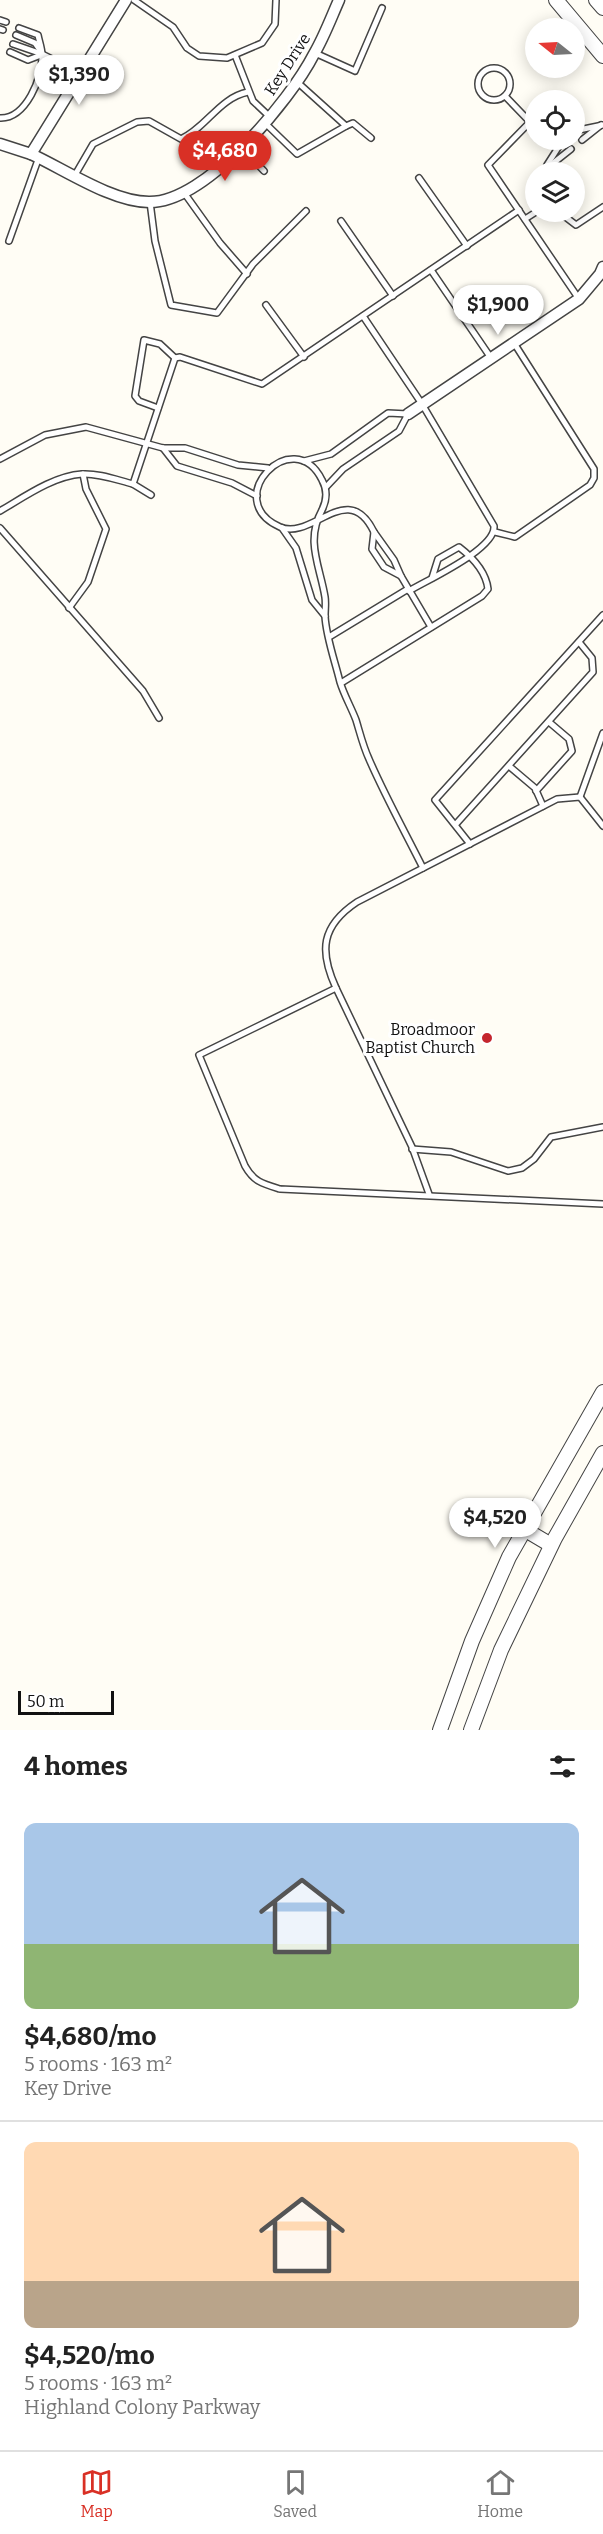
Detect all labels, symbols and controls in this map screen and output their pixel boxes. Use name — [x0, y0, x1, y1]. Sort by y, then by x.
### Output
north arrow — [525, 18, 585, 78]
map controls — [525, 18, 585, 222]
street label: Key Drive — [260, 30, 314, 99]
pin: $1,390 — [30, 55, 128, 106]
text: $1,390 — [48, 62, 110, 86]
button: locate — [525, 90, 585, 150]
pin: $4,680 — [176, 131, 274, 182]
text: $4,680 — [192, 138, 258, 162]
button: layers — [525, 162, 585, 222]
pin: $1,900 — [449, 285, 547, 336]
text: $1,900 — [467, 292, 529, 316]
place label: Broadmoor Baptist Church — [365, 1020, 475, 1057]
marker: Broadmoor Baptist Church — [480, 1031, 494, 1045]
pin: $4,520 — [446, 1498, 544, 1549]
text: $4,520 — [463, 1505, 527, 1529]
scale bar — [18, 1688, 114, 1716]
text: 50 m — [27, 1692, 64, 1711]
icon: filters — [546, 1750, 579, 1783]
text: 4 homes — [24, 1751, 128, 1782]
icon: home — [248, 1862, 356, 1970]
text: $4,680/mo — [24, 2021, 157, 2052]
text: 5 rooms · 163 m² — [24, 2052, 172, 2076]
text: Key Drive — [24, 2076, 112, 2100]
icon: home — [248, 2181, 356, 2289]
text: $4,520/mo — [24, 2340, 155, 2371]
text: 5 rooms · 163 m² — [24, 2371, 172, 2395]
text: Highland Colony Parkway — [24, 2395, 260, 2419]
tab: Map — [80, 2466, 113, 2521]
tab: Saved — [273, 2466, 317, 2521]
tab: Home — [477, 2466, 523, 2521]

